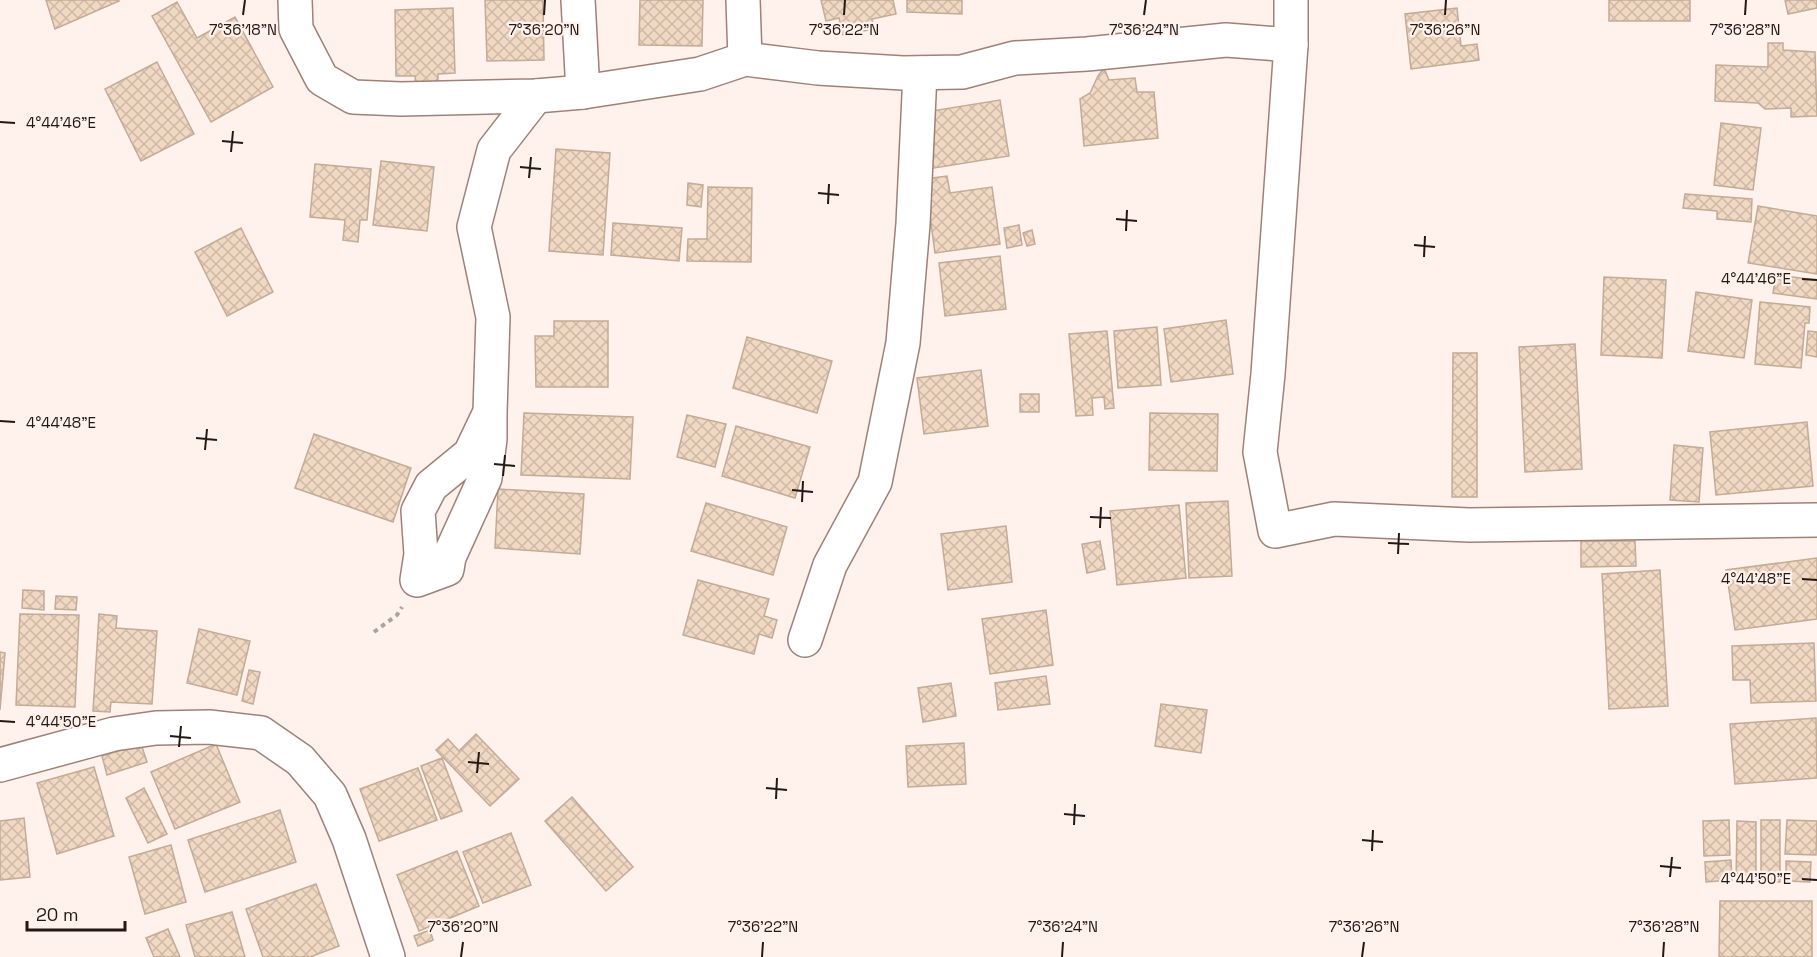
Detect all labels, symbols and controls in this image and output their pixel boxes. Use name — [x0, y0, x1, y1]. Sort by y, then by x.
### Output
text: 7°36'18"N — [209, 20, 277, 39]
text: 7°36'20"N — [508, 20, 580, 39]
text: 7°36'22"N — [809, 20, 879, 39]
text: 7°36'24"N — [1109, 20, 1179, 39]
text: 7°36'26"N — [1410, 20, 1480, 39]
text: 7°36'28"N — [1710, 20, 1780, 39]
text: 4°44'46"E — [26, 113, 96, 132]
text: 4°44'46"E — [1721, 269, 1791, 288]
text: 4°44'48"E — [26, 413, 96, 432]
text: 4°44'48"E — [1721, 569, 1791, 588]
text: 4°44'50"E — [26, 712, 96, 731]
text: 4°44'50"E — [1721, 869, 1791, 888]
scale bar — [27, 894, 124, 932]
text: 20 m — [36, 903, 79, 926]
text: 7°36'20"N — [427, 917, 499, 936]
text: 7°36'22"N — [728, 917, 798, 936]
text: 7°36'24"N — [1028, 917, 1098, 936]
text: 7°36'26"N — [1329, 917, 1399, 936]
text: 7°36'28"N — [1629, 917, 1699, 936]

